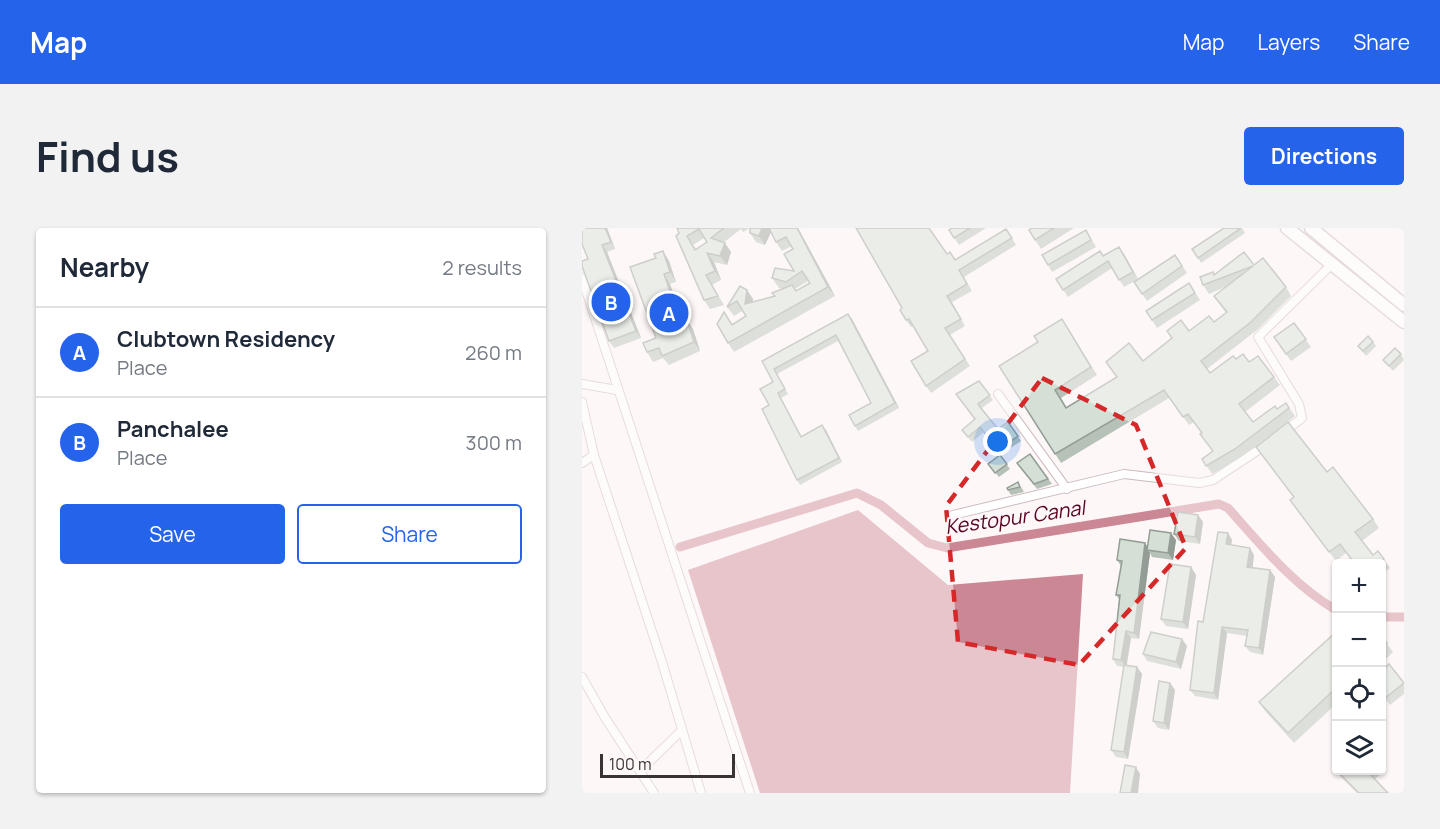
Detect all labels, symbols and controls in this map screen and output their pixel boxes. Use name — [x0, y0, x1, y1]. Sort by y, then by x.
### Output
text: Map — [30, 23, 87, 61]
text: Map — [1183, 28, 1224, 56]
text: Layers — [1257, 28, 1320, 56]
text: Share — [1353, 28, 1410, 56]
text: Find us — [36, 127, 179, 185]
button: Directions — [1244, 127, 1404, 185]
text: Nearby — [60, 249, 149, 285]
text: 2 results — [442, 254, 522, 281]
pin: B — [591, 280, 630, 325]
pin: A — [650, 290, 688, 335]
text: Clubtown Residency — [117, 324, 335, 354]
text: A — [73, 339, 86, 366]
text: 260 m — [465, 339, 522, 366]
text: Place — [117, 354, 167, 381]
text: Panchalee — [117, 414, 229, 444]
your location — [983, 427, 1012, 456]
text: B — [73, 429, 86, 456]
text: 300 m — [466, 429, 522, 456]
text: Place — [117, 444, 167, 471]
water label: Kestopur Canal — [943, 494, 1089, 540]
button: Save — [60, 504, 285, 564]
button: Share — [297, 504, 522, 564]
map controls — [1332, 559, 1386, 775]
button: + — [1332, 559, 1386, 613]
button: − — [1332, 613, 1386, 667]
button: locate — [1332, 667, 1386, 721]
button: layers — [1332, 721, 1386, 775]
scale bar — [600, 751, 735, 778]
text: 100 m — [609, 753, 652, 775]

